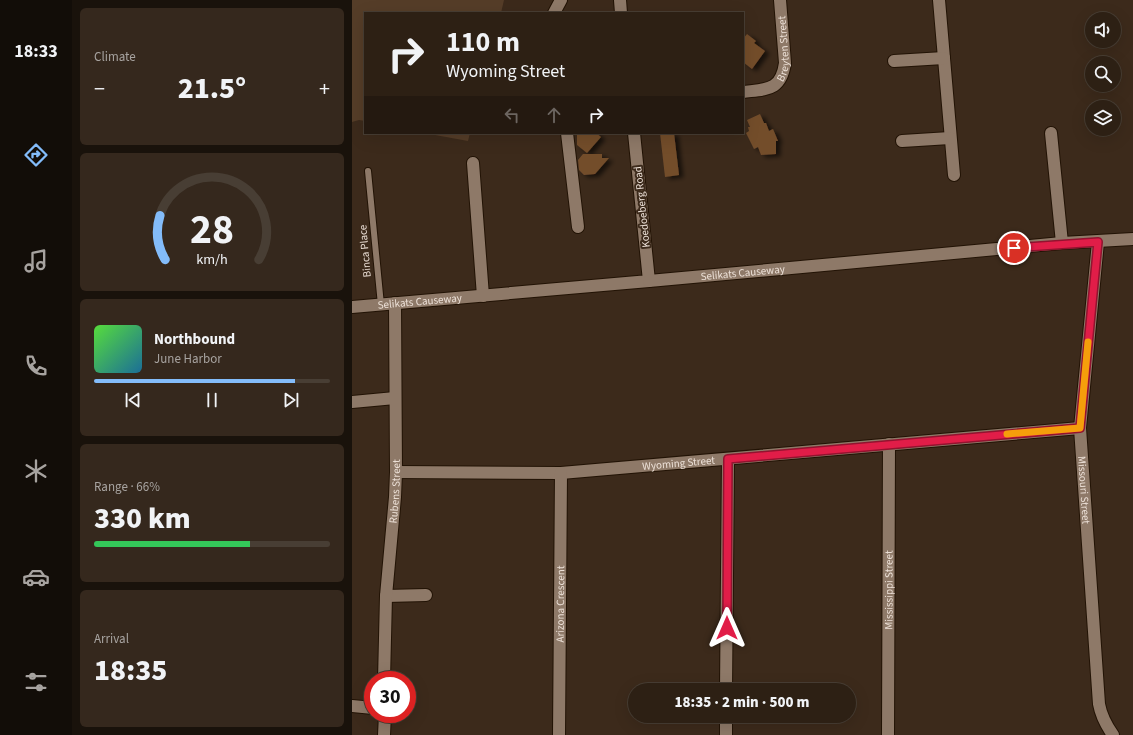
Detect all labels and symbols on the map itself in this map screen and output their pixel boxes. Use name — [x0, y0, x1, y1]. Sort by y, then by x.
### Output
street label: Breyten Street — [773, 15, 793, 84]
street label: Koedoeberg Road — [630, 166, 654, 248]
street label: Binca Place — [355, 224, 375, 278]
pin — [997, 231, 1031, 265]
street label: Selikats Causeway — [700, 261, 785, 284]
street label: Selikats Causeway — [377, 290, 462, 312]
street label: Wyoming Street — [642, 452, 716, 473]
street label: Missouri Street — [1074, 455, 1094, 525]
street label: Rubens Street — [385, 459, 404, 524]
street label: Mississippi Street — [881, 550, 896, 630]
street label: Arizona Crescent — [552, 565, 568, 643]
position arrow — [706, 607, 748, 649]
speed limit sign: 30 — [364, 671, 416, 723]

